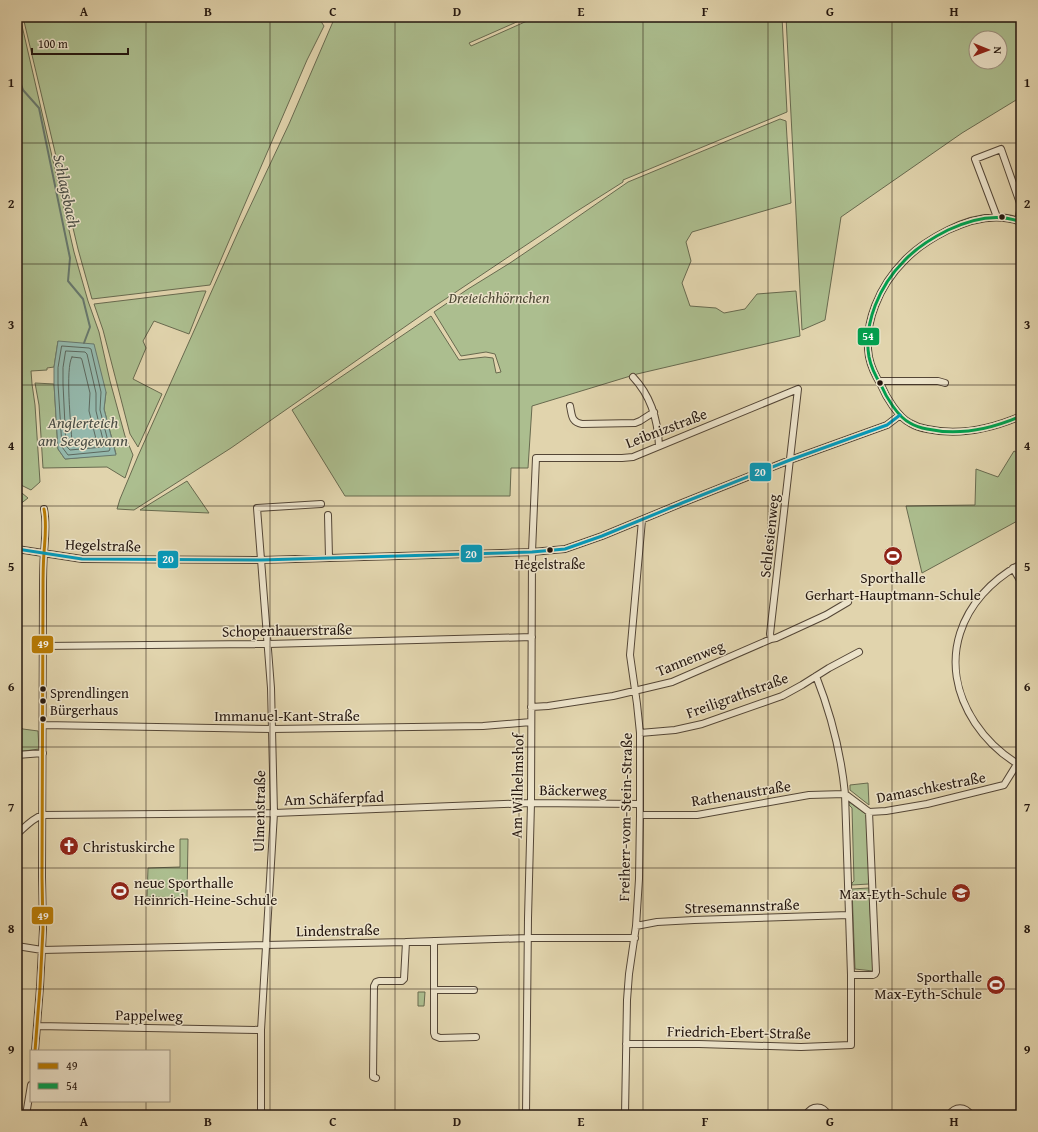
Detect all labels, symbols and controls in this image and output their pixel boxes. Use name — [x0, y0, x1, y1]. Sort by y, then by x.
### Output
text: A — [80, 2, 89, 21]
text: B — [204, 2, 212, 21]
text: C — [329, 2, 337, 21]
text: D — [453, 2, 461, 21]
text: E — [578, 2, 585, 21]
text: F — [702, 2, 709, 21]
text: G — [826, 2, 834, 21]
text: H — [949, 2, 959, 21]
scale bar — [32, 30, 128, 56]
north arrow — [968, 30, 1008, 70]
text: 100 m — [38, 35, 68, 52]
text: N — [990, 46, 1006, 55]
text: 1 — [8, 73, 14, 92]
text: 1 — [1024, 73, 1030, 92]
water label: Schlagsbach — [47, 152, 87, 230]
text: 2 — [8, 194, 15, 213]
text: 2 — [1024, 194, 1031, 213]
unlabelled marker — [997, 212, 1007, 222]
park label: Dreieichhörnchen — [448, 287, 550, 308]
text: 3 — [8, 315, 14, 334]
text: 3 — [1024, 315, 1030, 334]
line badge: 54 — [857, 327, 880, 346]
text: 54 — [862, 328, 874, 344]
unlabelled marker — [875, 378, 885, 388]
street label: Leibnizstraße — [622, 403, 710, 453]
water label: Anglerteich am Seegewann — [38, 410, 128, 452]
text: 4 — [8, 436, 15, 455]
text: 4 — [1024, 436, 1031, 455]
line badge: 20 — [749, 462, 772, 482]
text: 20 — [754, 464, 766, 480]
street label: Schlesienweg — [754, 493, 784, 579]
street label: Hegelstraße — [65, 533, 141, 557]
line badge: 20 — [460, 544, 483, 563]
marker: Hegelstraße — [545, 545, 555, 555]
sports icon: Sporthalle Gerhart-Hauptmann-Schule — [882, 545, 904, 567]
text: 20 — [465, 546, 477, 562]
line badge: 20 — [157, 550, 179, 569]
text: 20 — [162, 551, 174, 567]
place label: Hegelstraße — [515, 554, 586, 574]
text: 5 — [8, 557, 15, 576]
text: 5 — [1024, 557, 1031, 576]
place label: Sporthalle Gerhart-Hauptmann-Schule — [805, 567, 981, 605]
street label: Schopenhauerstraße — [222, 618, 352, 642]
line badge: 49 — [31, 635, 54, 654]
street label: Tannenweg — [653, 635, 728, 681]
text: 49 — [37, 636, 49, 652]
street label: Freiligrathstraße — [683, 667, 791, 723]
text: 6 — [8, 677, 15, 696]
text: 6 — [1024, 677, 1031, 696]
place label: Sprendlingen Bürgerhaus — [50, 683, 129, 720]
unlabelled marker — [38, 684, 48, 694]
marker: Sprendlingen Bürgerhaus — [38, 696, 48, 706]
street label: Immanuel-Kant-Straße — [214, 705, 360, 726]
unlabelled marker — [38, 714, 48, 724]
street label: Am Wilhelmshof — [506, 731, 528, 838]
street label: Freiherr-vom-Stein-Straße — [613, 732, 637, 902]
street label: Damaschkestraße — [875, 766, 987, 808]
street label: Ulmenstraße — [248, 770, 270, 852]
street label: Rathenaustraße — [690, 775, 792, 811]
street label: Bäckerweg — [539, 779, 607, 801]
street label: Am Schäferpfad — [284, 786, 384, 810]
text: 7 — [8, 798, 15, 817]
text: 7 — [1024, 798, 1031, 817]
church icon: Christuskirche — [58, 835, 80, 857]
place label: Christuskirche — [83, 836, 175, 857]
place label: neue Sporthalle Heinrich-Heine-Schule — [134, 872, 277, 910]
sports icon: neue Sporthalle Heinrich-Heine-Schule — [109, 880, 131, 902]
school or university icon: Max-Eyth-Schule — [950, 882, 972, 904]
place label: Max-Eyth-Schule — [839, 883, 947, 904]
street label: Stresemannstraße — [684, 893, 800, 919]
line badge: 49 — [31, 906, 54, 925]
text: 49 — [37, 908, 49, 924]
text: 8 — [8, 919, 15, 938]
street label: Lindenstraße — [296, 919, 380, 941]
text: 8 — [1024, 919, 1031, 938]
place label: Sporthalle Max-Eyth-Schule — [874, 966, 982, 1004]
sports icon: Sporthalle Max-Eyth-Schule — [985, 974, 1007, 996]
street label: Pappelweg — [115, 1004, 183, 1026]
street label: Friedrich-Ebert-Straße — [667, 1020, 811, 1044]
text: 9 — [8, 1040, 15, 1059]
text: 9 — [1024, 1040, 1031, 1059]
legend — [30, 1050, 170, 1102]
text: 49 — [66, 1057, 78, 1074]
text: 54 — [66, 1077, 78, 1094]
text: A — [80, 1112, 89, 1131]
text: B — [204, 1112, 212, 1131]
text: C — [329, 1112, 337, 1131]
text: D — [453, 1112, 461, 1131]
text: E — [578, 1112, 585, 1131]
text: F — [702, 1112, 709, 1131]
text: G — [826, 1112, 834, 1131]
text: H — [949, 1112, 959, 1131]

